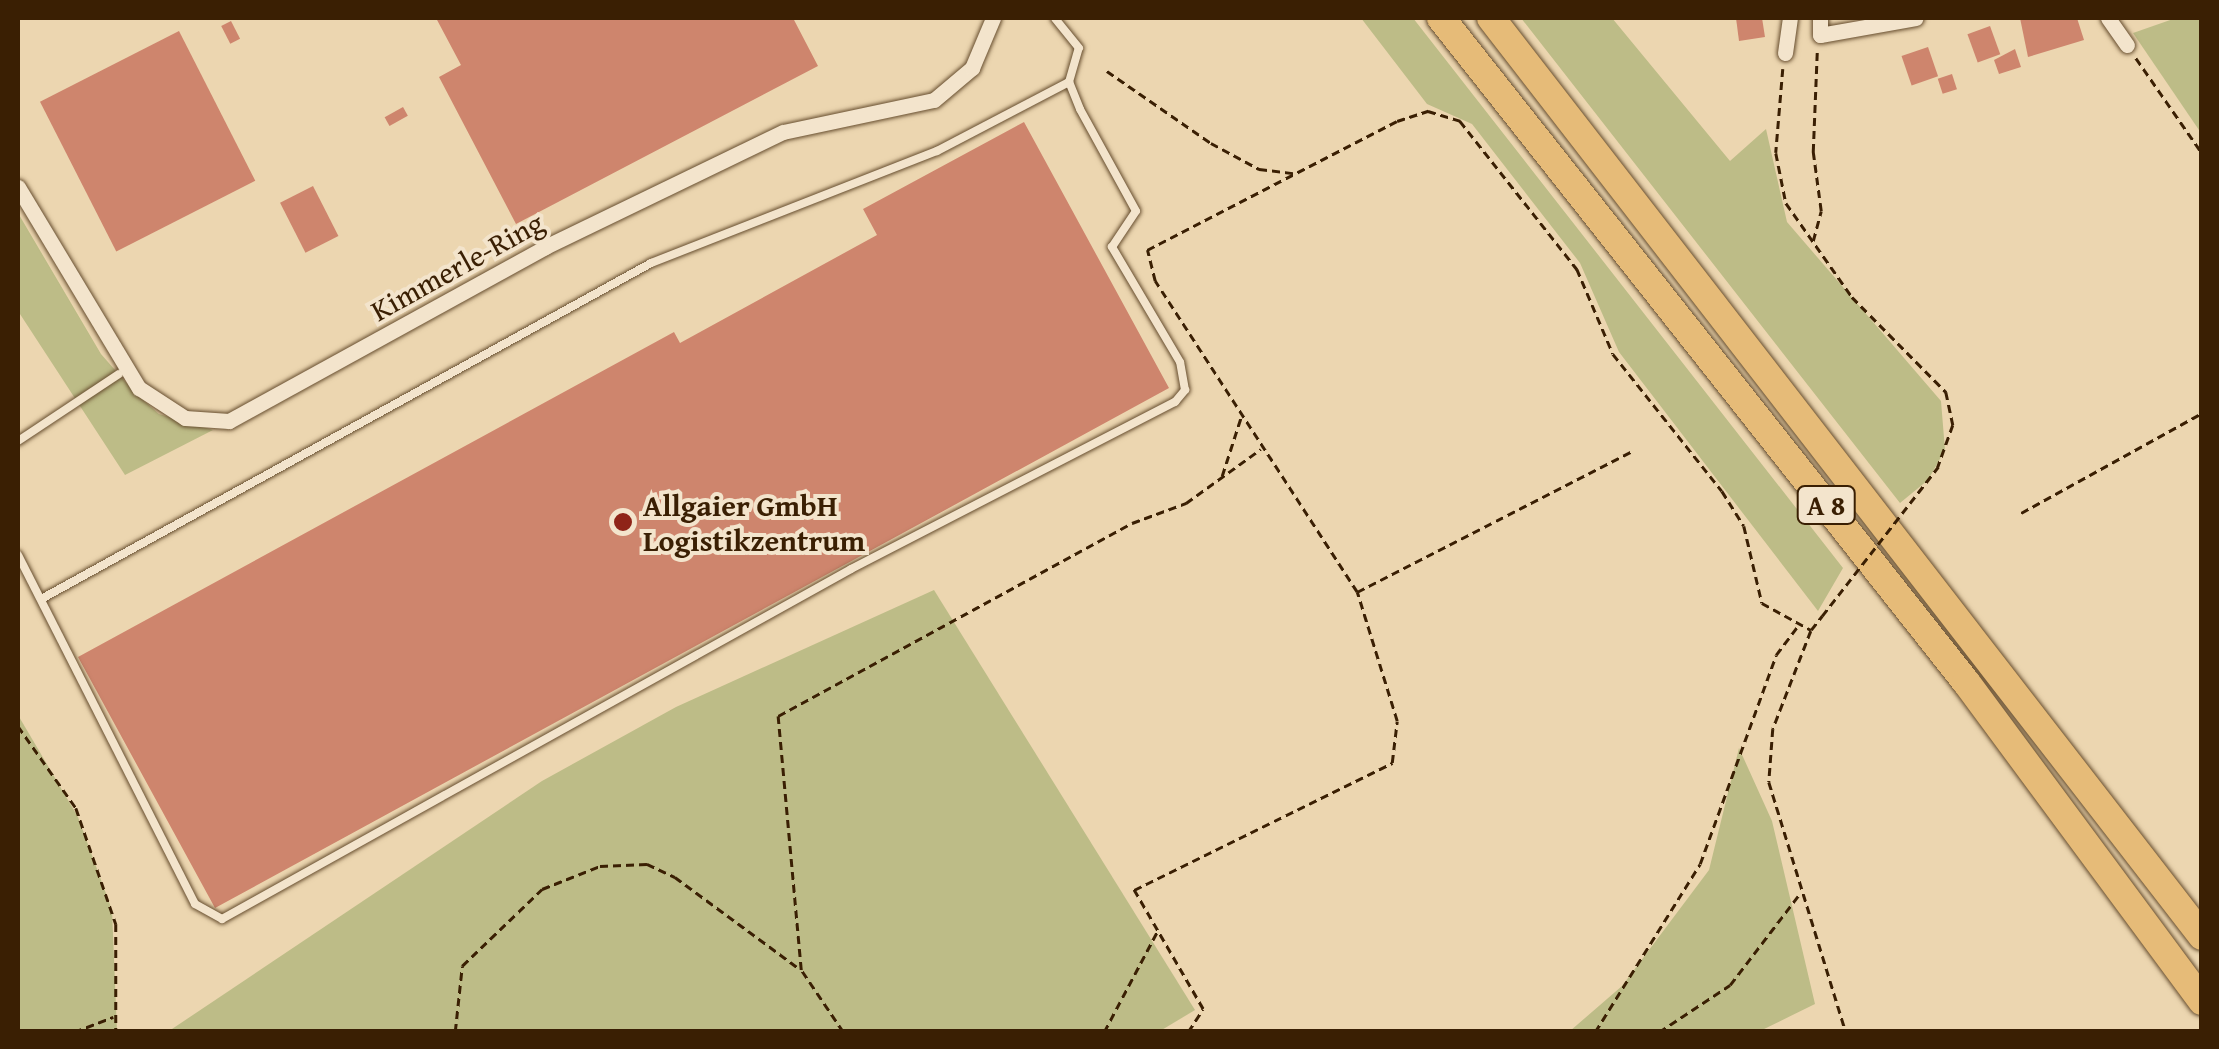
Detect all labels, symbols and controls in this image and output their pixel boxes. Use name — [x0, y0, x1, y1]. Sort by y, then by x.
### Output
street label: Kimmerle-Ring — [364, 204, 550, 328]
road number: A 8 — [1796, 482, 1856, 528]
place label: Allgaier GmbH Logistikzentrum — [643, 487, 865, 558]
marker: Allgaier GmbH Logistikzentrum — [612, 511, 634, 533]

